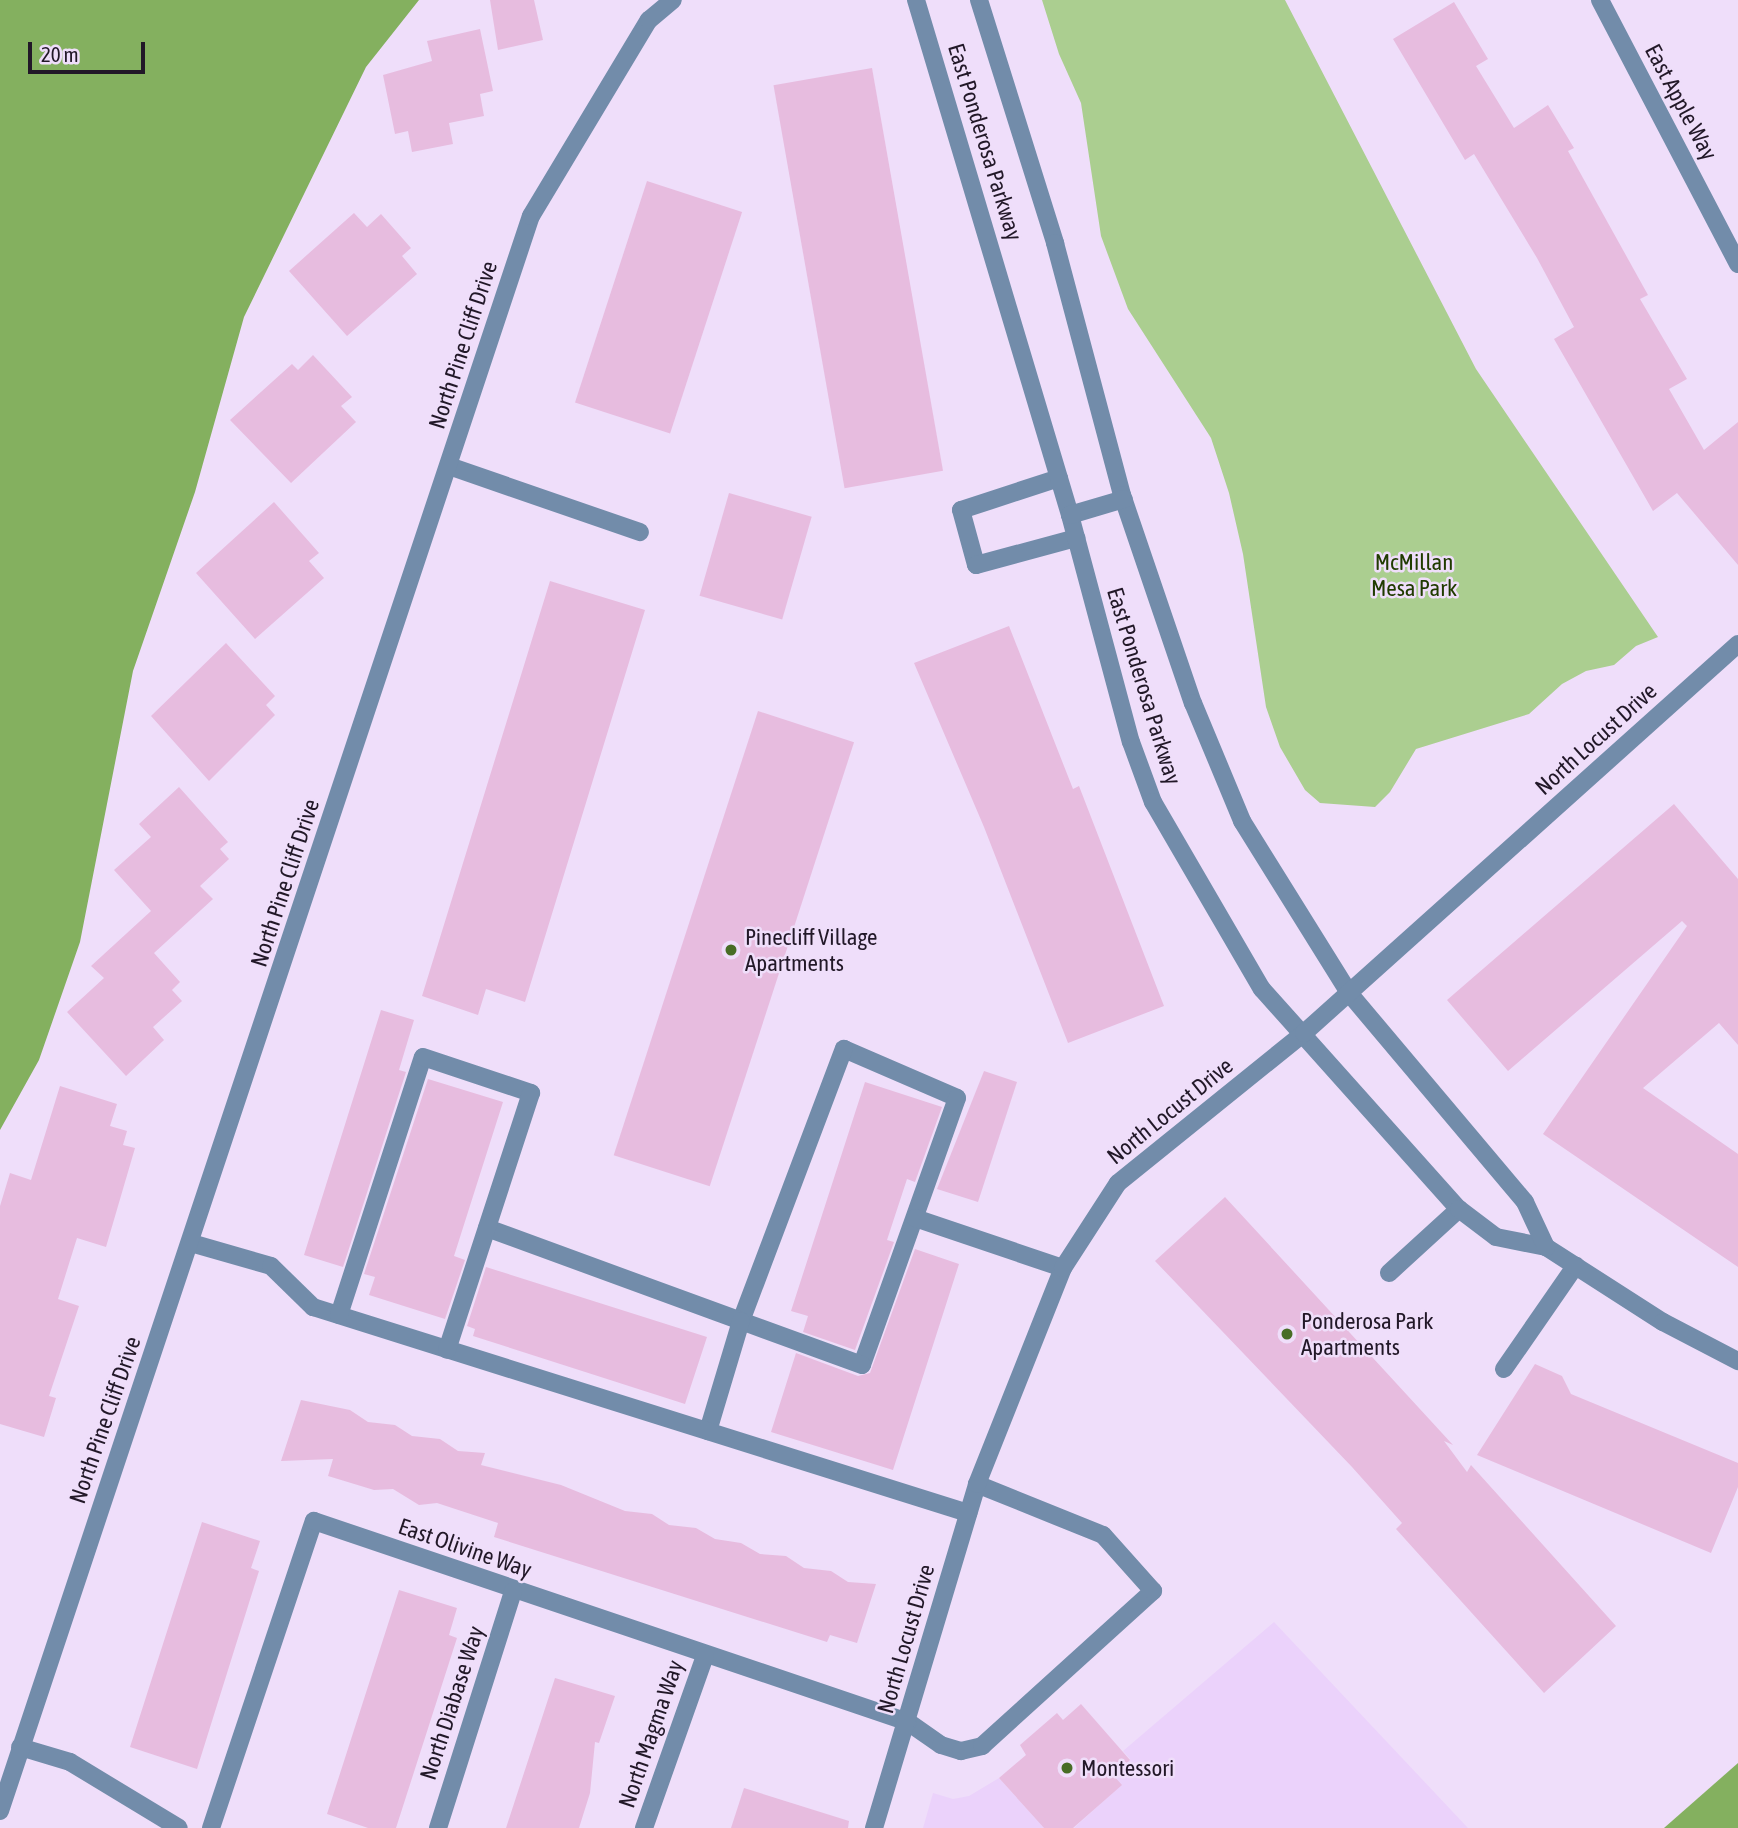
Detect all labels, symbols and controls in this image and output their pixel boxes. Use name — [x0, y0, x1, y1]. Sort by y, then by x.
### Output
scale bar — [32, 28, 149, 72]
street label: East Apple Way — [1639, 39, 1723, 165]
street label: East Ponderosa Parkway — [942, 40, 1028, 244]
text: 20 m — [41, 42, 79, 66]
street label: North Pine Cliff Drive — [423, 258, 503, 432]
park label: McMillan Mesa Park — [1371, 548, 1457, 602]
street label: East Ponderosa Parkway — [1101, 584, 1187, 788]
street label: North Locust Drive — [1530, 677, 1662, 801]
street label: North Pine Cliff Drive — [245, 796, 325, 970]
place label: Pinecliff Village Apartments — [745, 923, 877, 977]
marker: Pinecliff Village Apartments — [723, 942, 739, 958]
street label: North Locust Drive — [1102, 1052, 1238, 1170]
place label: Ponderosa Park Apartments — [1301, 1307, 1433, 1361]
marker: Ponderosa Park Apartments — [1279, 1326, 1295, 1342]
street label: North Pine Cliff Drive — [64, 1333, 146, 1507]
street label: East Olivine Way — [395, 1512, 535, 1584]
street label: North Locust Drive — [872, 1561, 940, 1717]
street label: North Diabase Way — [414, 1623, 490, 1783]
street label: North Magma Way — [613, 1657, 689, 1811]
place label: Montessori — [1081, 1754, 1174, 1782]
marker: Montessori — [1059, 1760, 1075, 1776]

